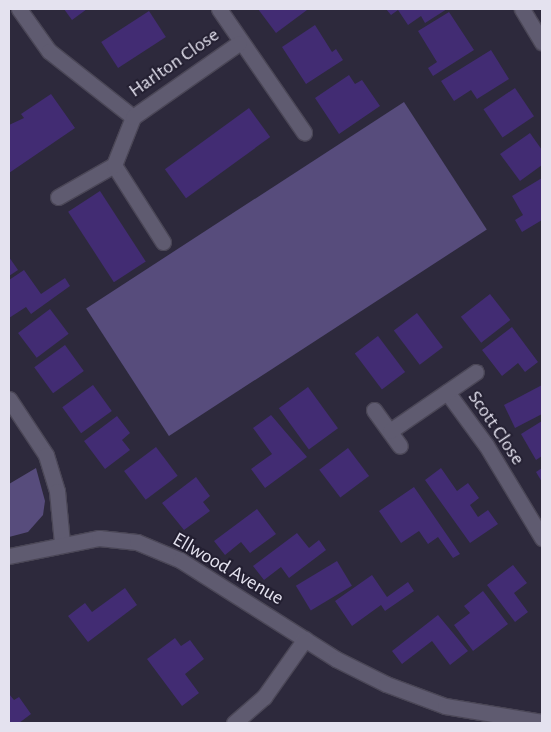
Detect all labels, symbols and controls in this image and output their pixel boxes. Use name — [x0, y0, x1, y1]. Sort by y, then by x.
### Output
street label: Harlton Close — [124, 23, 224, 103]
street label: Scott Close — [462, 386, 530, 470]
street label: Ellwood Avenue — [168, 528, 288, 610]

